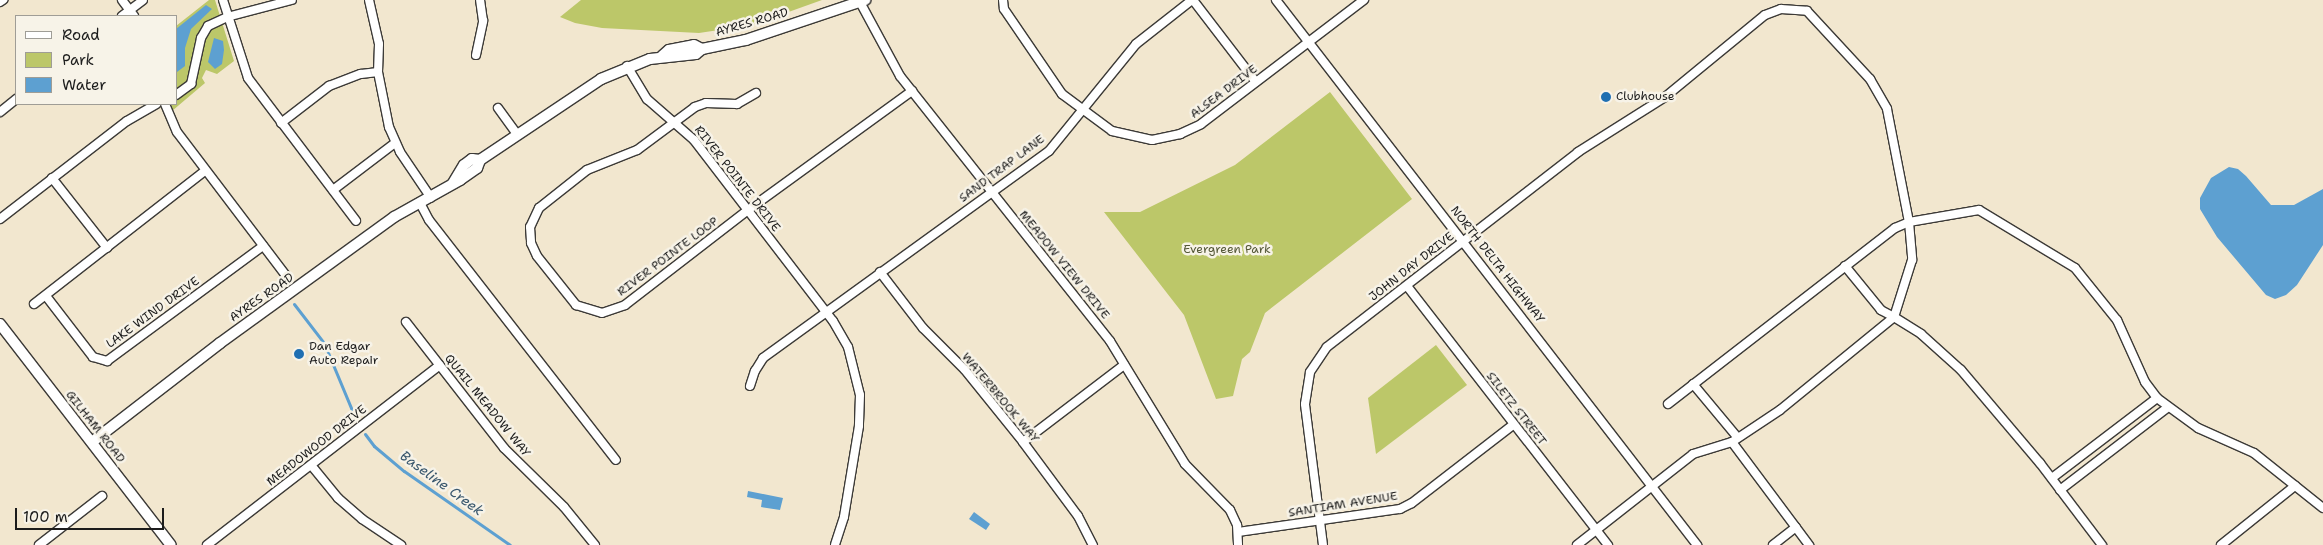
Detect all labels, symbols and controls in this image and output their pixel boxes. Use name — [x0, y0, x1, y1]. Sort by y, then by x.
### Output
street label: AYRES ROAD — [714, 6, 790, 40]
legend — [15, 15, 178, 105]
text: Road — [62, 25, 100, 45]
text: Park — [62, 50, 94, 70]
street label: ALSEA DRIVE — [1188, 62, 1260, 122]
text: Water — [62, 75, 106, 95]
place label: Clubhouse — [1616, 90, 1674, 104]
marker: Clubhouse — [1600, 91, 1612, 103]
street label: RIVER POINTE DRIVE — [691, 123, 783, 235]
street label: SAND TRAP LANE — [957, 132, 1047, 206]
street label: NORTH DELTA HIGHWAY — [1447, 204, 1547, 326]
street label: MEADOW VIEW DRIVE — [1016, 208, 1112, 322]
street label: RIVER POINTE LOOP — [615, 214, 721, 300]
street label: JOHN DAY DRIVE — [1367, 229, 1457, 305]
park label: Evergreen Park — [1183, 243, 1271, 257]
street label: AYRES ROAD — [227, 271, 297, 325]
street label: LAKE WIND DRIVE — [104, 274, 202, 352]
place label: Dan Edgar Auto Repair — [309, 340, 378, 368]
marker: Dan Edgar Auto Repair — [293, 348, 305, 360]
street label: WATERBROOK WAY — [958, 350, 1042, 446]
street label: QUAIL MEADOW WAY — [441, 352, 533, 460]
street label: SILETZ STREET — [1483, 369, 1549, 449]
street label: GILHAM ROAD — [62, 388, 128, 466]
street label: MEADOWOOD DRIVE — [264, 403, 370, 489]
water label: Baseline Creek — [397, 447, 487, 519]
street label: SANTIAM AVENUE — [1287, 489, 1399, 521]
scale bar — [18, 498, 166, 530]
text: 100 m — [23, 507, 68, 527]

